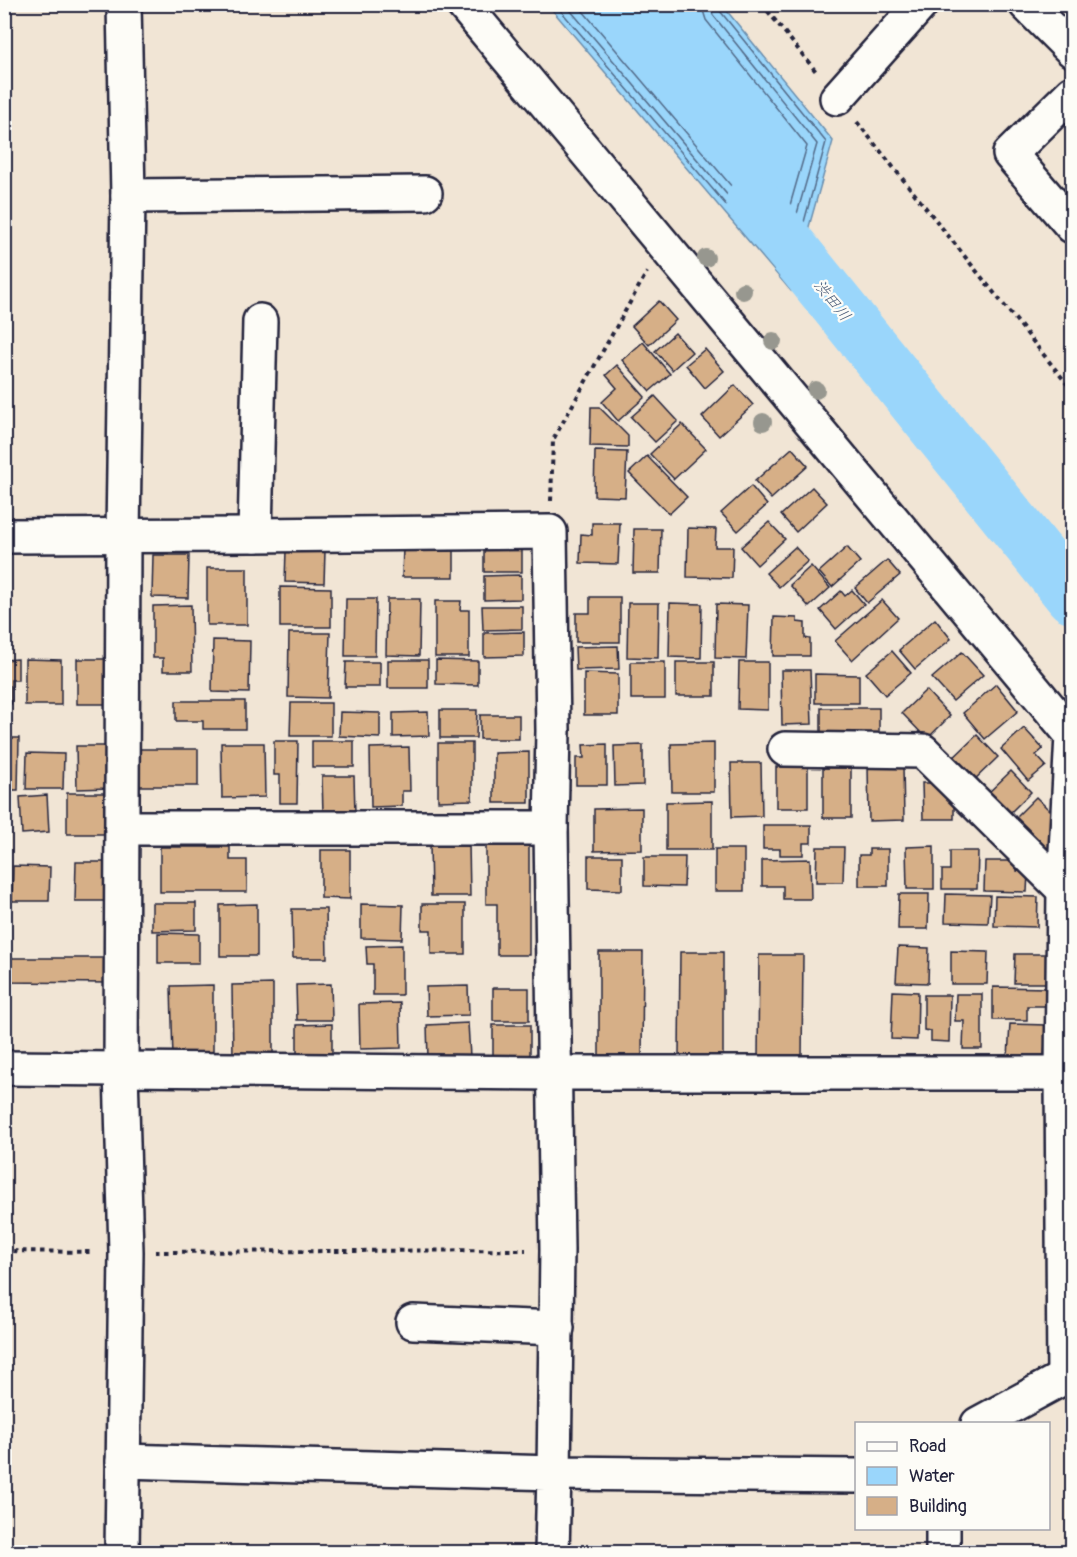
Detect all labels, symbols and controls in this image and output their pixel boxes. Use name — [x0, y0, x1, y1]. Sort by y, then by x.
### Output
water label: 渋田川 — [809, 276, 855, 326]
legend — [855, 1422, 1050, 1530]
text: Road — [909, 1435, 946, 1458]
text: Water — [909, 1465, 955, 1488]
text: Building — [909, 1495, 967, 1518]

